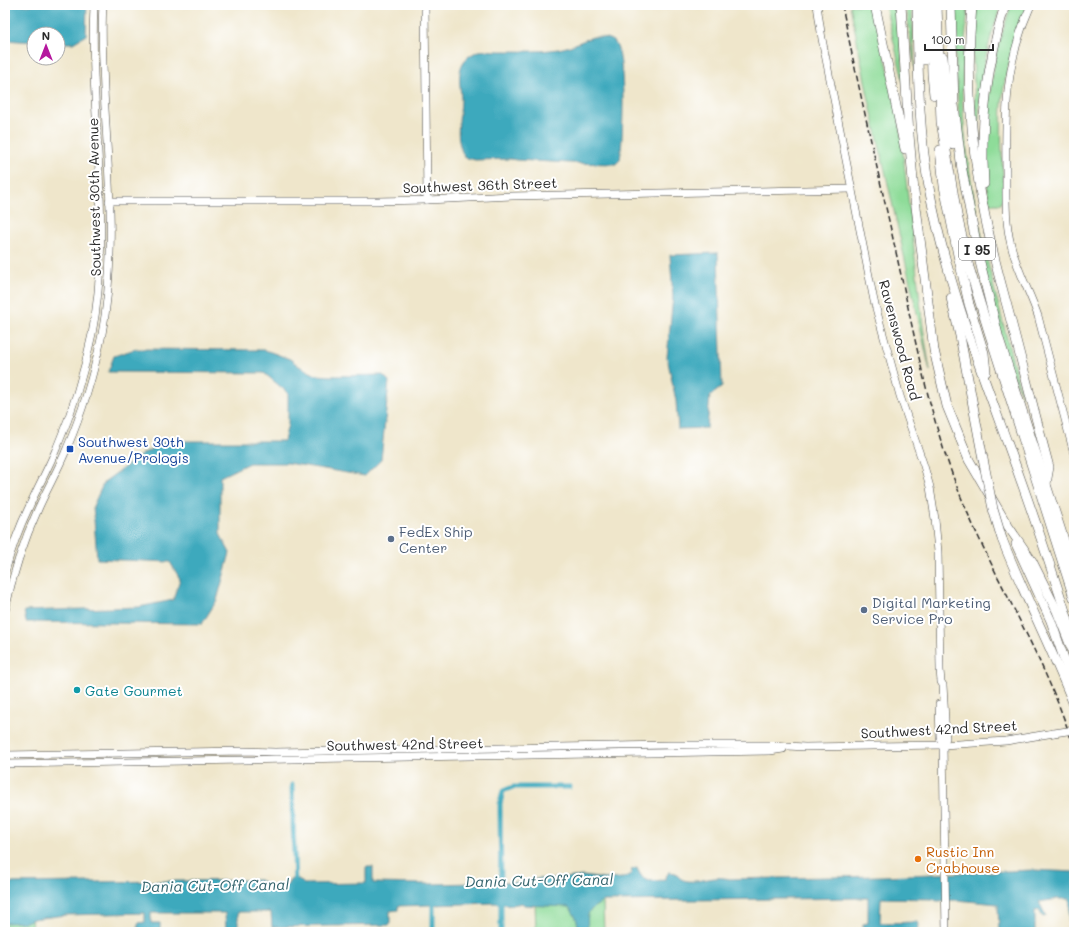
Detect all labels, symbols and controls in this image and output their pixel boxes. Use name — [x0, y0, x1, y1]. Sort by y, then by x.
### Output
north arrow — [26, 26, 66, 66]
scale bar — [925, 26, 993, 52]
text: N — [42, 28, 50, 43]
text: 100 m — [931, 31, 965, 47]
street label: Southwest 30th Avenue — [83, 117, 105, 277]
street label: Southwest 36th Street — [402, 173, 558, 197]
road number: I 95 — [959, 238, 995, 260]
street label: Ravenswood Road — [875, 278, 925, 402]
place label: Southwest 30th Avenue/Prologis — [78, 432, 189, 467]
marker: Southwest 30th Avenue/Prologis — [65, 444, 75, 454]
place label: FedEx Ship Center — [399, 522, 473, 557]
marker: FedEx Ship Center — [386, 534, 396, 544]
place label: Digital Marketing Service Pro — [872, 593, 991, 628]
marker: Digital Marketing Service Pro — [859, 605, 869, 615]
place label: Gate Gourmet — [85, 681, 183, 700]
marker: Gate Gourmet — [72, 685, 82, 695]
street label: Southwest 42nd Street — [860, 715, 1018, 743]
street label: Southwest 42nd Street — [327, 733, 483, 755]
place label: Rustic Inn Crabhouse — [926, 842, 1000, 877]
marker: Rustic Inn Crabhouse — [913, 854, 923, 864]
water label: Dania Cut-Off Canal — [465, 869, 614, 891]
water label: Dania Cut-Off Canal — [141, 874, 290, 896]

